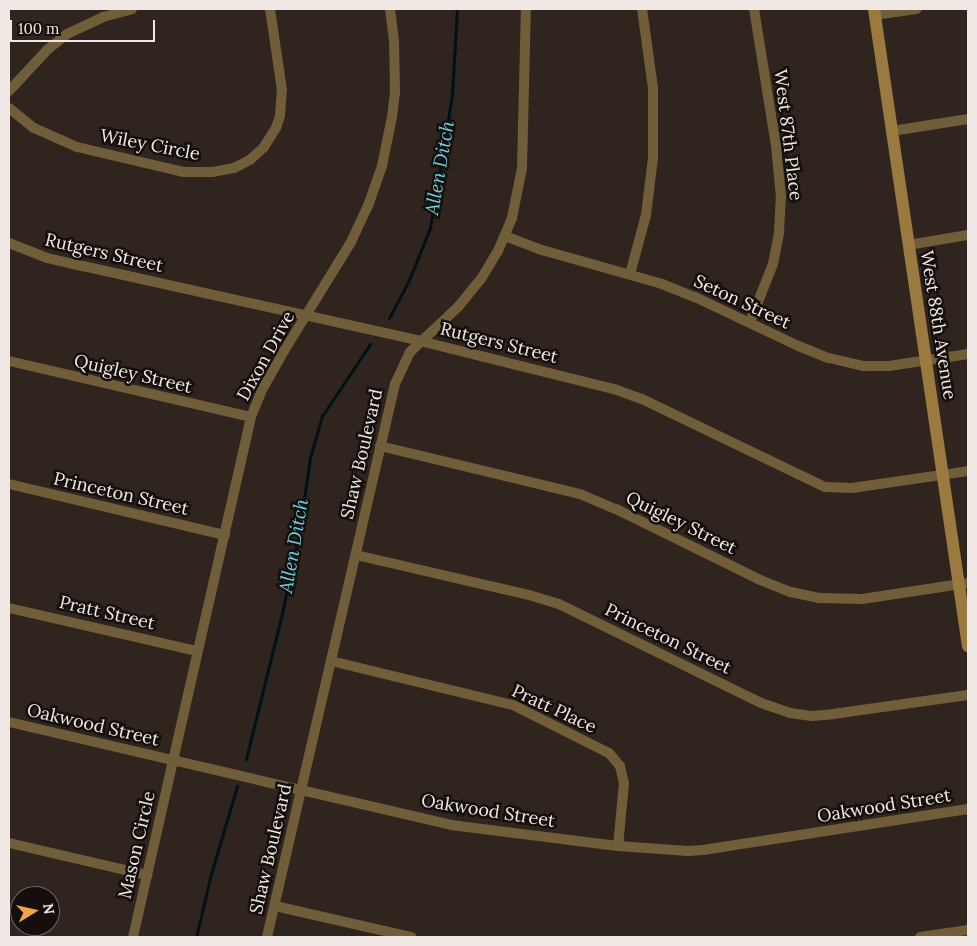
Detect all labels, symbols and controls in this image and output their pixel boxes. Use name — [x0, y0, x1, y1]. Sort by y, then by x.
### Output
scale bar — [12, 10, 158, 42]
text: 100 m — [18, 19, 59, 38]
street label: West 87th Place — [769, 68, 807, 202]
water label: Allen Ditch — [421, 119, 459, 217]
street label: Wiley Circle — [98, 125, 202, 165]
street label: Rutgers Street — [43, 229, 165, 277]
street label: West 88th Avenue — [916, 249, 960, 401]
street label: Seton Street — [690, 270, 794, 334]
street label: Dixon Drive — [233, 307, 299, 405]
street label: Rutgers Street — [438, 318, 560, 368]
street label: Quigley Street — [72, 350, 194, 398]
street label: Shaw Boulevard — [337, 387, 387, 521]
street label: Princeton Street — [51, 468, 191, 520]
street label: Quigley Street — [622, 487, 740, 559]
water label: Allen Ditch — [275, 497, 313, 595]
street label: Pratt Street — [57, 591, 157, 635]
street label: Princeton Street — [601, 599, 735, 679]
street label: Pratt Place — [508, 680, 600, 738]
street label: Oakwood Street — [25, 699, 161, 751]
street label: Shaw Boulevard — [246, 782, 296, 916]
street label: Oakwood Street — [816, 785, 952, 827]
street label: Mason Circle — [114, 789, 160, 901]
street label: Oakwood Street — [420, 790, 556, 832]
north arrow — [10, 886, 60, 936]
text: N — [39, 902, 59, 916]

